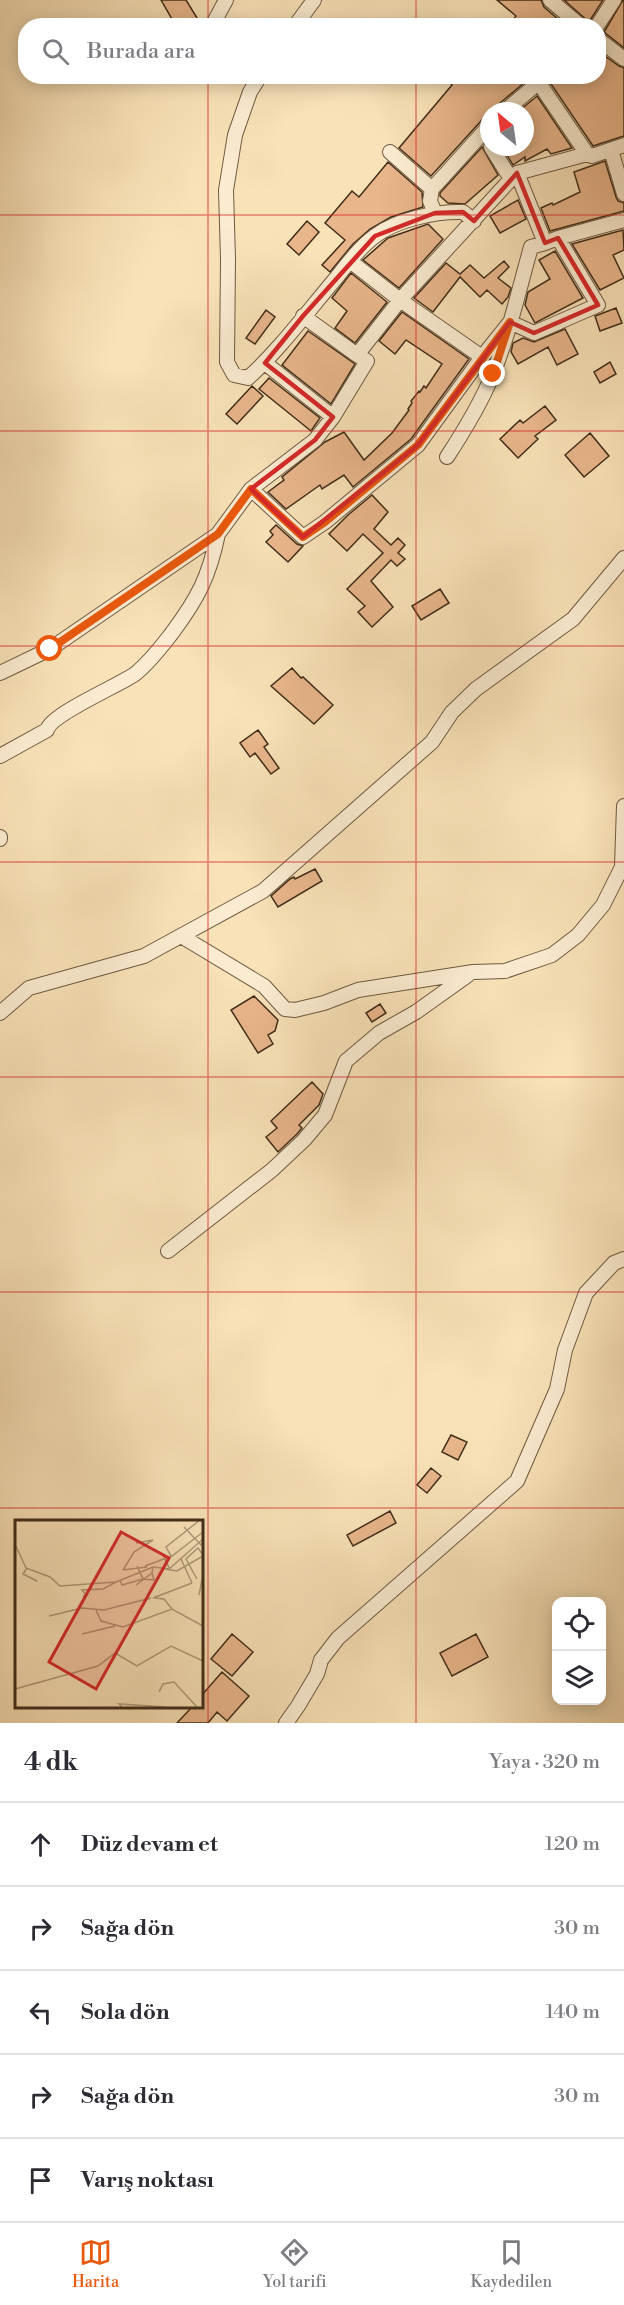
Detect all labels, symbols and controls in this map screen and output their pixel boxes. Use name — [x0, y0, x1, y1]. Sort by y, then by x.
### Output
search box — [18, 18, 606, 84]
icon: search — [39, 35, 72, 68]
text: Burada ara — [87, 38, 195, 65]
north arrow — [480, 102, 534, 156]
route end — [479, 360, 505, 386]
route start — [36, 635, 62, 661]
inset map — [15, 1520, 202, 1708]
map controls — [552, 1597, 606, 1705]
button: locate — [552, 1597, 606, 1651]
button: layers — [552, 1651, 606, 1705]
text: 4 dk — [24, 1746, 78, 1778]
text: Yaya · 320 m — [489, 1750, 600, 1775]
icon: ahead — [24, 1828, 57, 1861]
text: Düz devam et — [81, 1831, 218, 1858]
text: 120 m — [545, 1832, 600, 1857]
icon: right — [24, 1912, 57, 1945]
text: Sağa dön — [81, 1915, 174, 1942]
text: 30 m — [554, 1916, 600, 1941]
icon: left — [24, 1996, 57, 2029]
text: Sola dön — [81, 1999, 169, 2026]
text: 140 m — [545, 2000, 600, 2025]
icon: right — [24, 2080, 57, 2113]
text: Sağa dön — [81, 2083, 174, 2110]
text: 30 m — [554, 2084, 600, 2109]
icon: arrive — [24, 2164, 57, 2197]
text: Varış noktası — [81, 2167, 214, 2194]
tab: Harita — [72, 2236, 119, 2292]
tab: Yol tarifi — [263, 2236, 327, 2292]
tab: Kaydedilen — [470, 2236, 552, 2292]

